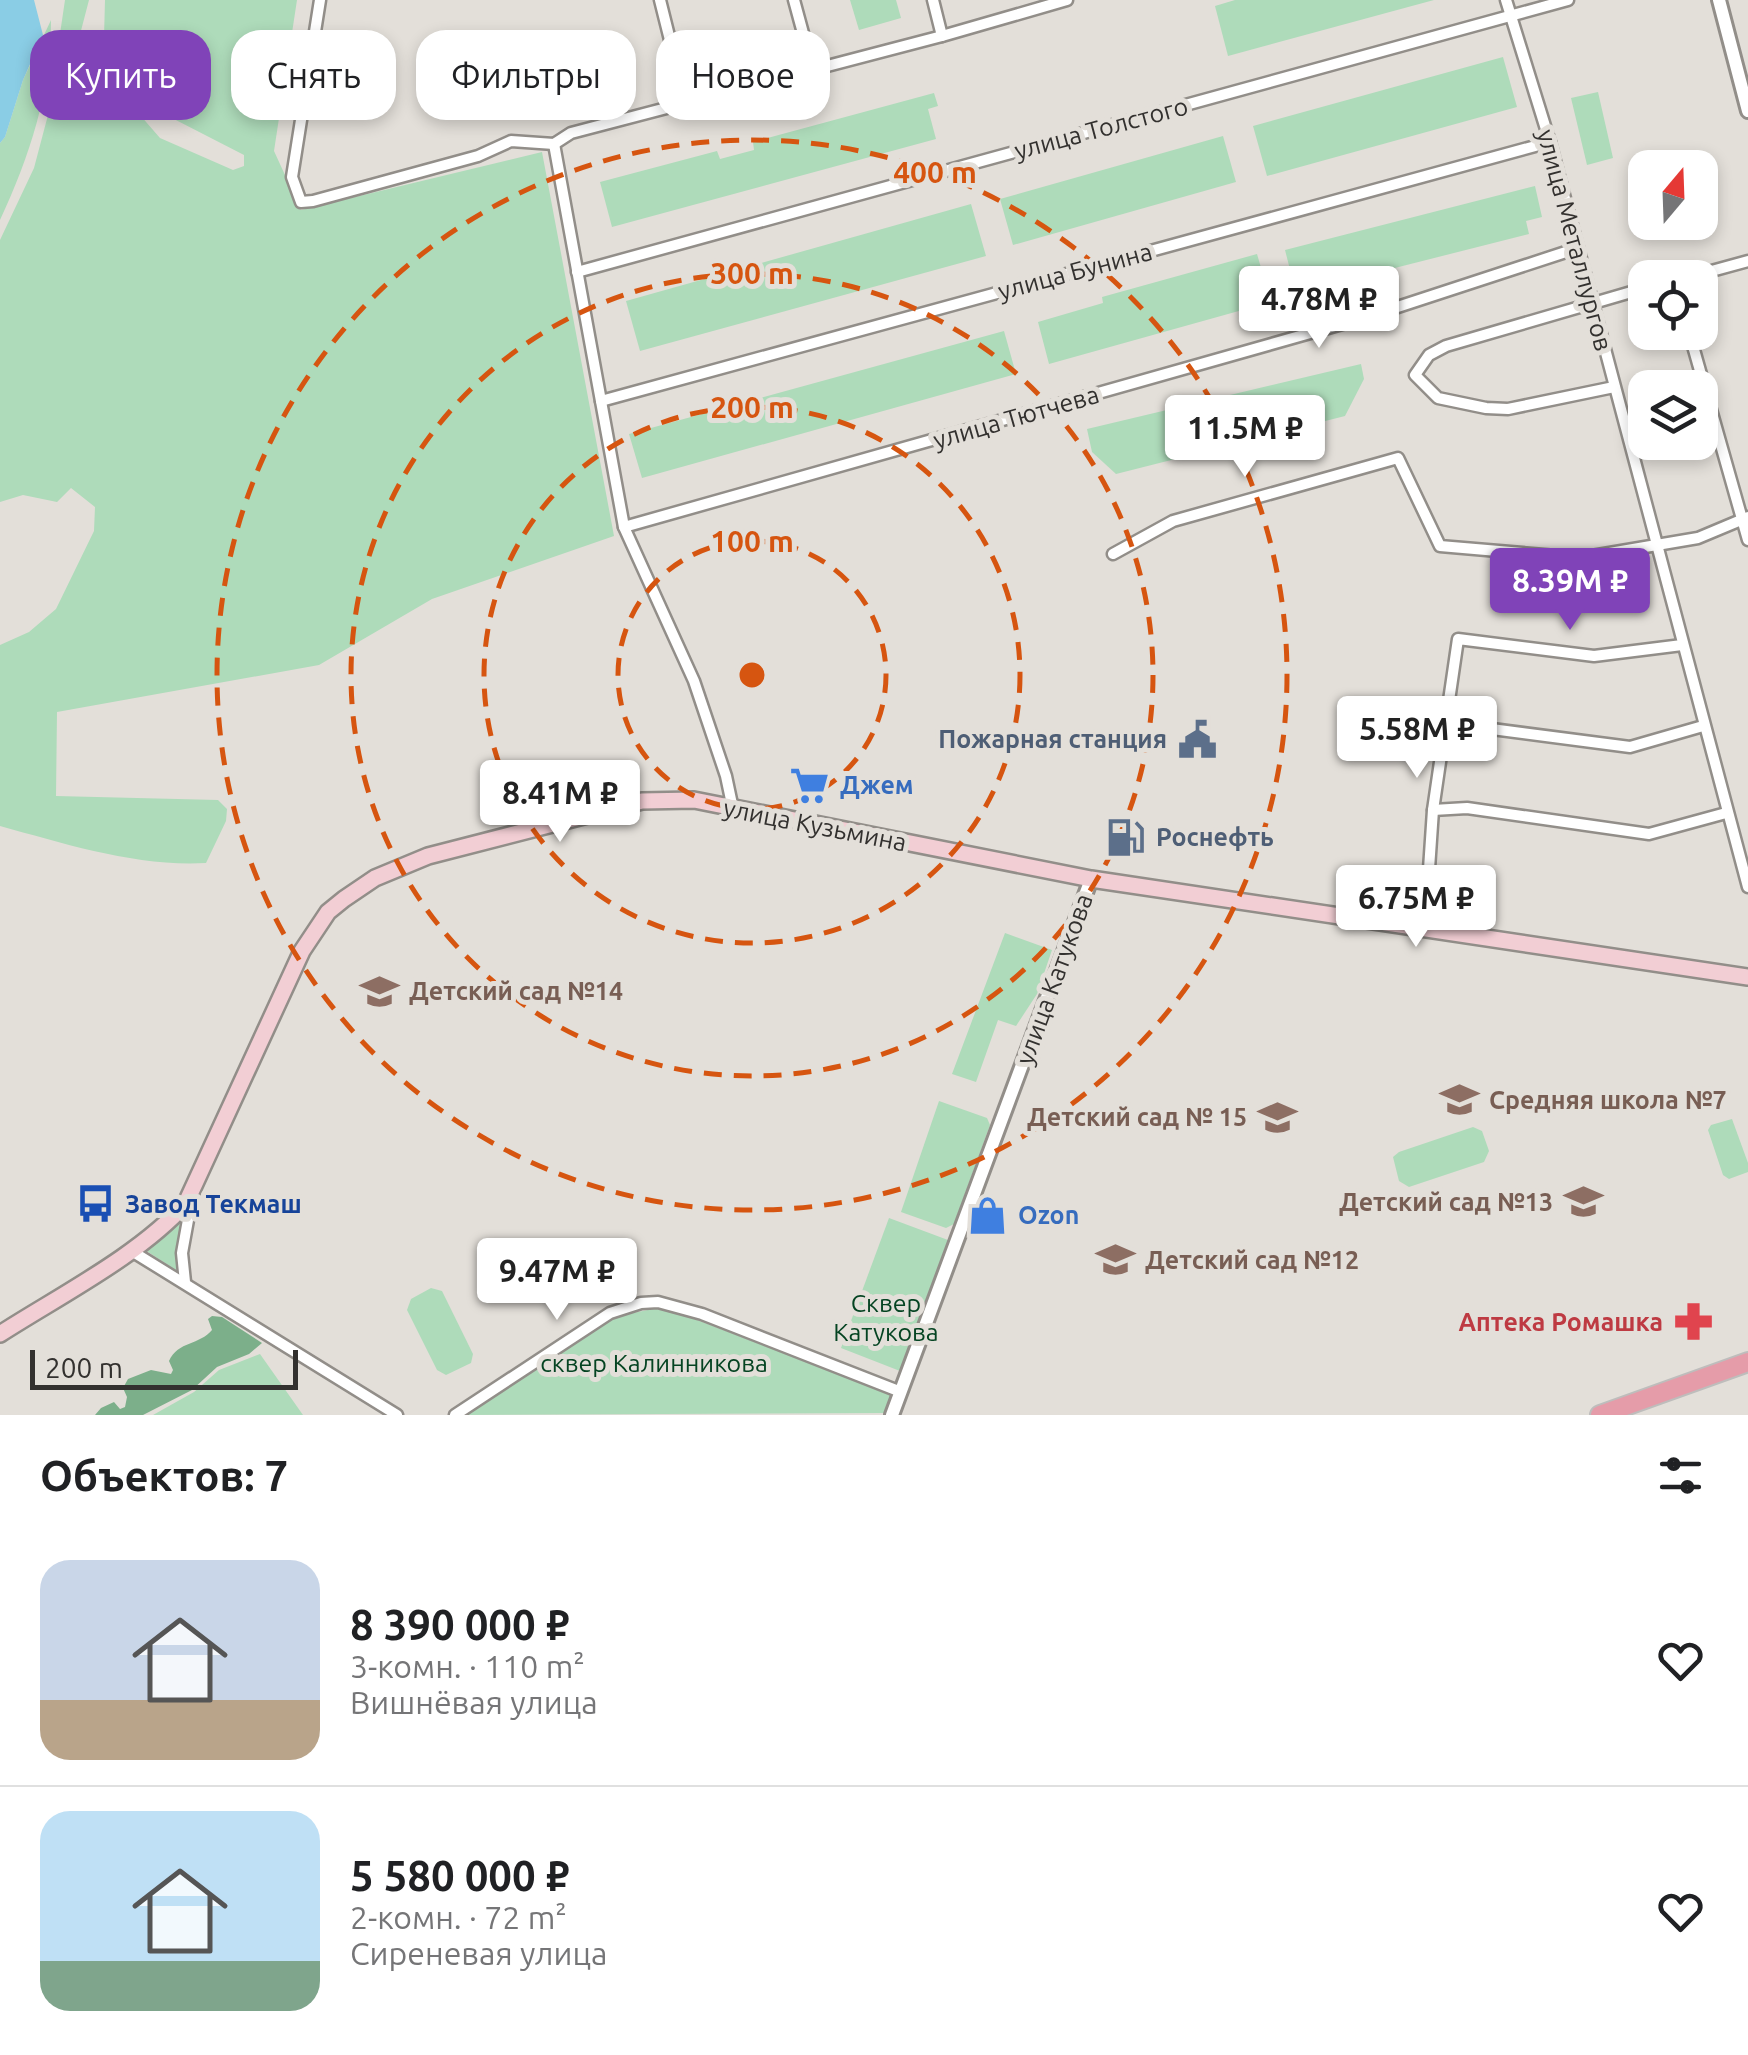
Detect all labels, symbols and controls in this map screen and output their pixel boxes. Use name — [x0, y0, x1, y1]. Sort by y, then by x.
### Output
chip: Купить — [30, 30, 211, 120]
chip: Снять — [231, 30, 396, 120]
chip: Фильтры — [416, 30, 636, 120]
chip: Новое — [656, 30, 830, 120]
street label: улица Толстого — [1011, 91, 1191, 165]
street label: улица Металлургов — [1532, 126, 1618, 354]
north arrow — [1628, 150, 1718, 240]
map controls — [1628, 150, 1718, 460]
text: 400 m — [893, 155, 977, 189]
street label: улица Бунина — [995, 237, 1155, 305]
text: 300 m — [710, 256, 794, 290]
button: locate — [1628, 260, 1718, 350]
pin: 4.78M ₽ — [1227, 266, 1411, 351]
text: 4.78M ₽ — [1261, 280, 1377, 316]
button: layers — [1628, 370, 1718, 460]
street label: улица Тютчева — [930, 380, 1102, 454]
text: 200 m — [710, 390, 794, 424]
pin: 11.5M ₽ — [1153, 395, 1337, 480]
text: 11.5M ₽ — [1187, 409, 1303, 445]
text: 100 m — [710, 524, 794, 558]
pin: 8.39M ₽ — [1478, 548, 1662, 633]
text: 8.39M ₽ — [1512, 562, 1628, 598]
centre of rings — [734, 657, 770, 693]
pin: 5.58M ₽ — [1325, 696, 1509, 781]
text: 5.58M ₽ — [1359, 710, 1475, 746]
public building icon: Пожарная станция — [1176, 718, 1218, 760]
place label: Пожарная станция — [938, 725, 1167, 753]
pin: 8.41M ₽ — [468, 760, 652, 845]
supermarket icon: Джем — [789, 764, 831, 806]
place label: Джем — [840, 771, 914, 799]
text: 8.41M ₽ — [502, 774, 618, 810]
street label: улица Кузьмина — [721, 794, 909, 856]
fuel station icon: Роснефть — [1105, 816, 1147, 858]
place label: Роснефть — [1156, 823, 1274, 851]
pin: 6.75M ₽ — [1324, 865, 1508, 950]
text: 6.75M ₽ — [1358, 879, 1474, 915]
street label: улица Катукова — [1010, 890, 1098, 1068]
school or university icon: Детский сад №14 — [358, 970, 400, 1012]
place label: Детский сад №14 — [409, 977, 623, 1005]
school or university icon: Средняя школа №7 — [1438, 1079, 1480, 1121]
place label: Средняя школа №7 — [1489, 1086, 1727, 1114]
school or university icon: Детский сад № 15 — [1256, 1096, 1298, 1138]
place label: Детский сад № 15 — [1027, 1103, 1247, 1131]
school or university icon: Детский сад №13 — [1562, 1181, 1604, 1223]
bus stop icon: Завод Текмаш — [74, 1183, 116, 1225]
place label: Детский сад №13 — [1339, 1188, 1553, 1216]
place label: Завод Текмаш — [125, 1190, 302, 1218]
shop icon: Ozon — [967, 1194, 1009, 1236]
place label: Ozon — [1018, 1201, 1079, 1229]
pin: 9.47M ₽ — [465, 1238, 649, 1323]
school or university icon: Детский сад №12 — [1094, 1239, 1136, 1281]
place label: Детский сад №12 — [1145, 1246, 1359, 1274]
text: 9.47M ₽ — [499, 1252, 615, 1288]
park label: Сквер Катукова — [833, 1289, 939, 1346]
pharmacy icon: Аптека Ромашка — [1672, 1301, 1714, 1343]
place label: Аптека Ромашка — [1458, 1308, 1663, 1336]
scale bar — [30, 1345, 298, 1390]
park label: сквер Калинникова — [540, 1349, 768, 1377]
text: 200 m — [45, 1352, 123, 1383]
icon: filters — [1653, 1448, 1708, 1503]
text: Объектов: 7 — [40, 1452, 288, 1499]
icon: home — [120, 1600, 240, 1720]
text: 8 390 000 ₽ — [350, 1601, 569, 1648]
icon: heart — [1653, 1633, 1708, 1688]
text: 3-комн. · 110 m² — [350, 1648, 585, 1684]
text: Вишнёвая улица — [350, 1684, 598, 1720]
icon: home — [120, 1851, 240, 1971]
text: 5 580 000 ₽ — [350, 1852, 569, 1899]
icon: heart — [1653, 1884, 1708, 1939]
text: 2-комн. · 72 m² — [350, 1899, 567, 1935]
text: Сиреневая улица — [350, 1935, 608, 1971]

